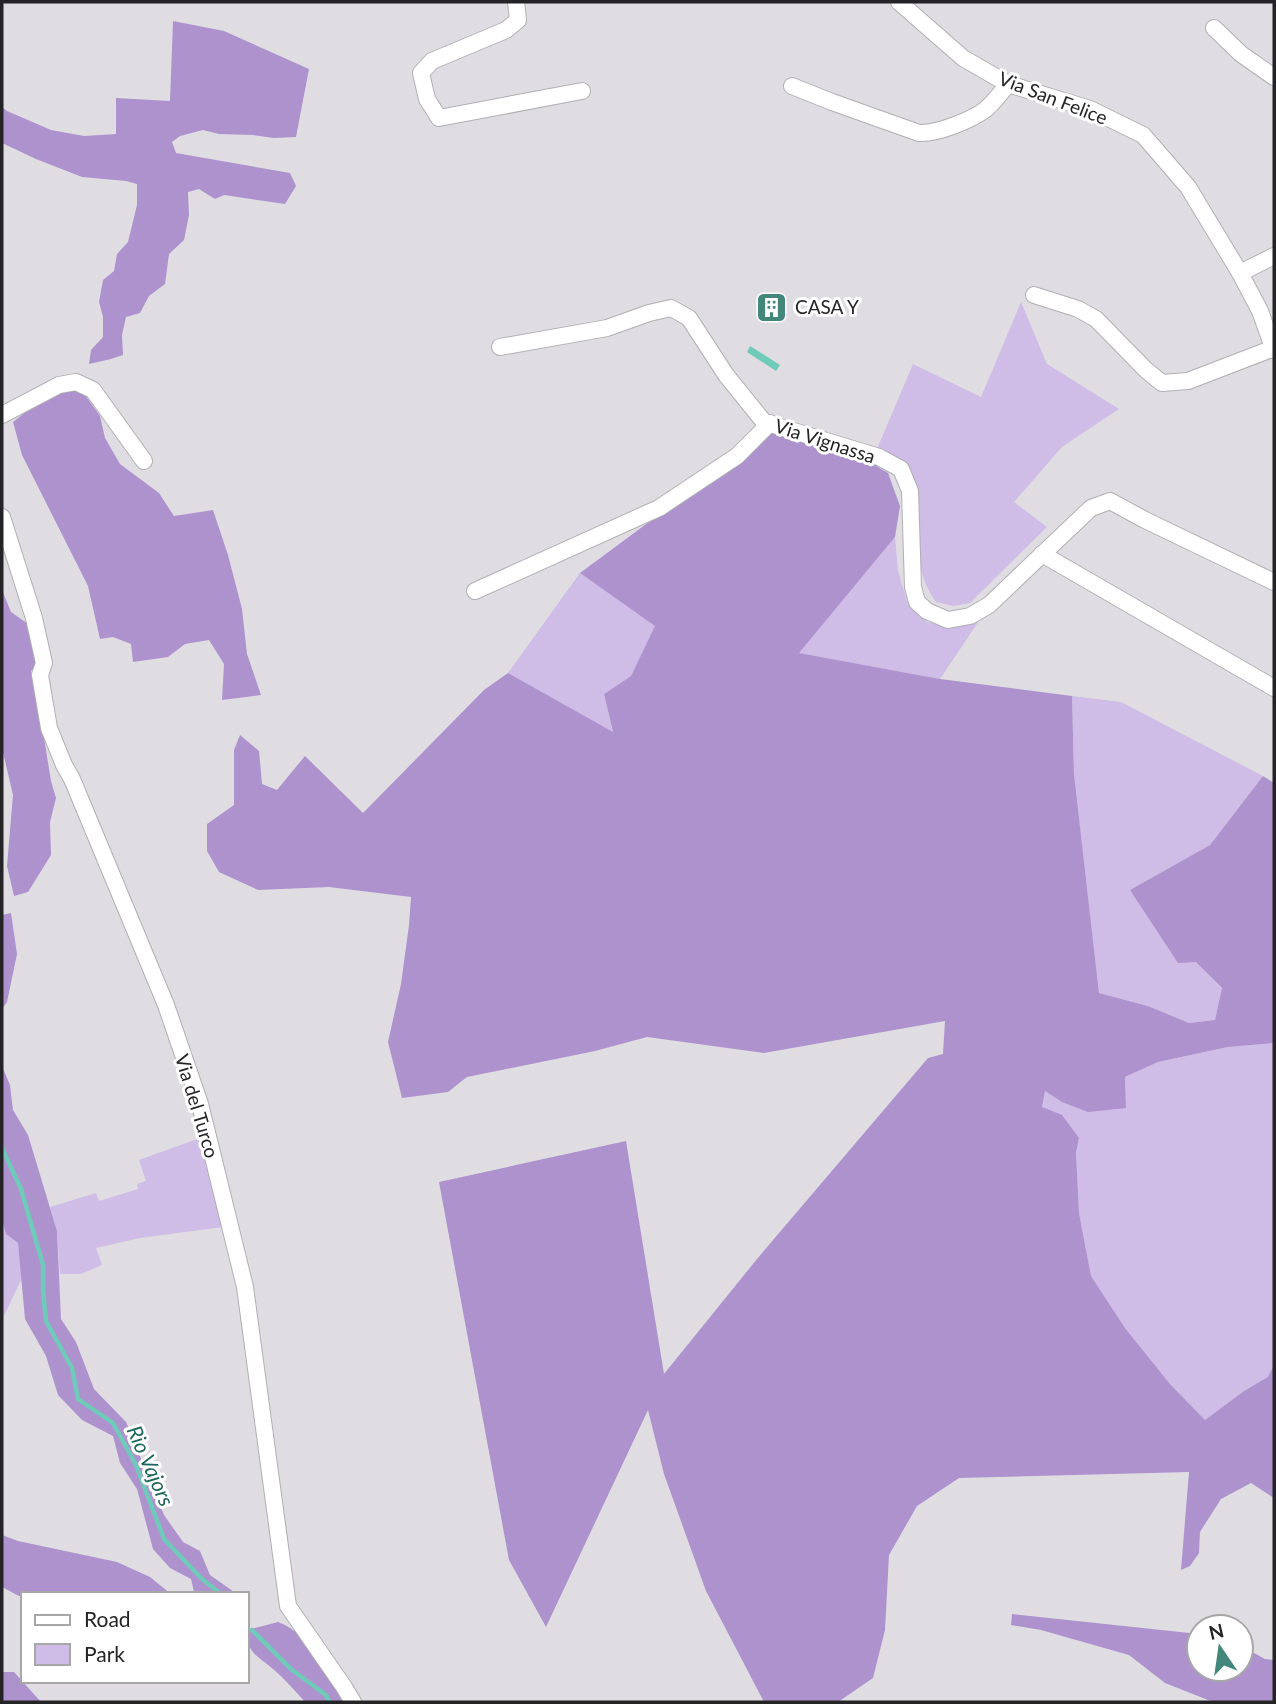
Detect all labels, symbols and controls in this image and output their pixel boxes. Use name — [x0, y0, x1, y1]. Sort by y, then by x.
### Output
street label: Via San Felice — [995, 66, 1111, 129]
building icon: CASA Y — [755, 290, 789, 324]
place label: CASA Y — [795, 295, 859, 318]
street label: Via Vignassa — [772, 413, 878, 468]
street label: Via del Turco — [171, 1051, 224, 1160]
water label: Rio Vajors — [123, 1421, 180, 1510]
legend — [21, 1592, 248, 1683]
text: Road — [84, 1606, 131, 1631]
north arrow — [1185, 1613, 1255, 1683]
text: N — [1206, 1618, 1226, 1644]
text: Park — [84, 1641, 125, 1666]

